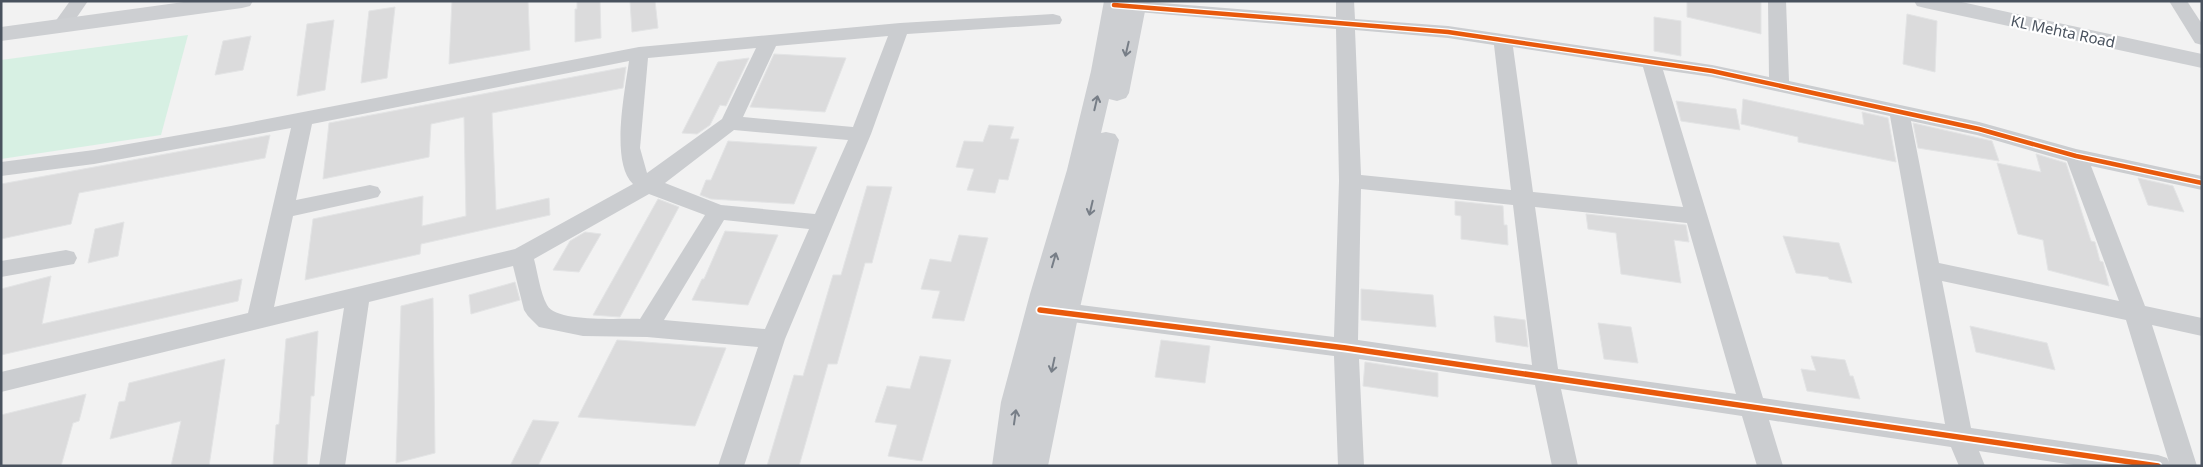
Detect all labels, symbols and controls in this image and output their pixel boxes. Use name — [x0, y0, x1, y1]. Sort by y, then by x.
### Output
street label: KL Mehta Road — [2009, 10, 2117, 52]
one-way arrow — [1122, 41, 1131, 57]
one-way arrow — [1092, 95, 1101, 111]
one-way arrow — [1086, 199, 1095, 215]
one-way arrow — [1050, 252, 1059, 268]
one-way arrow — [1048, 357, 1057, 373]
one-way arrow — [1010, 410, 1020, 426]

